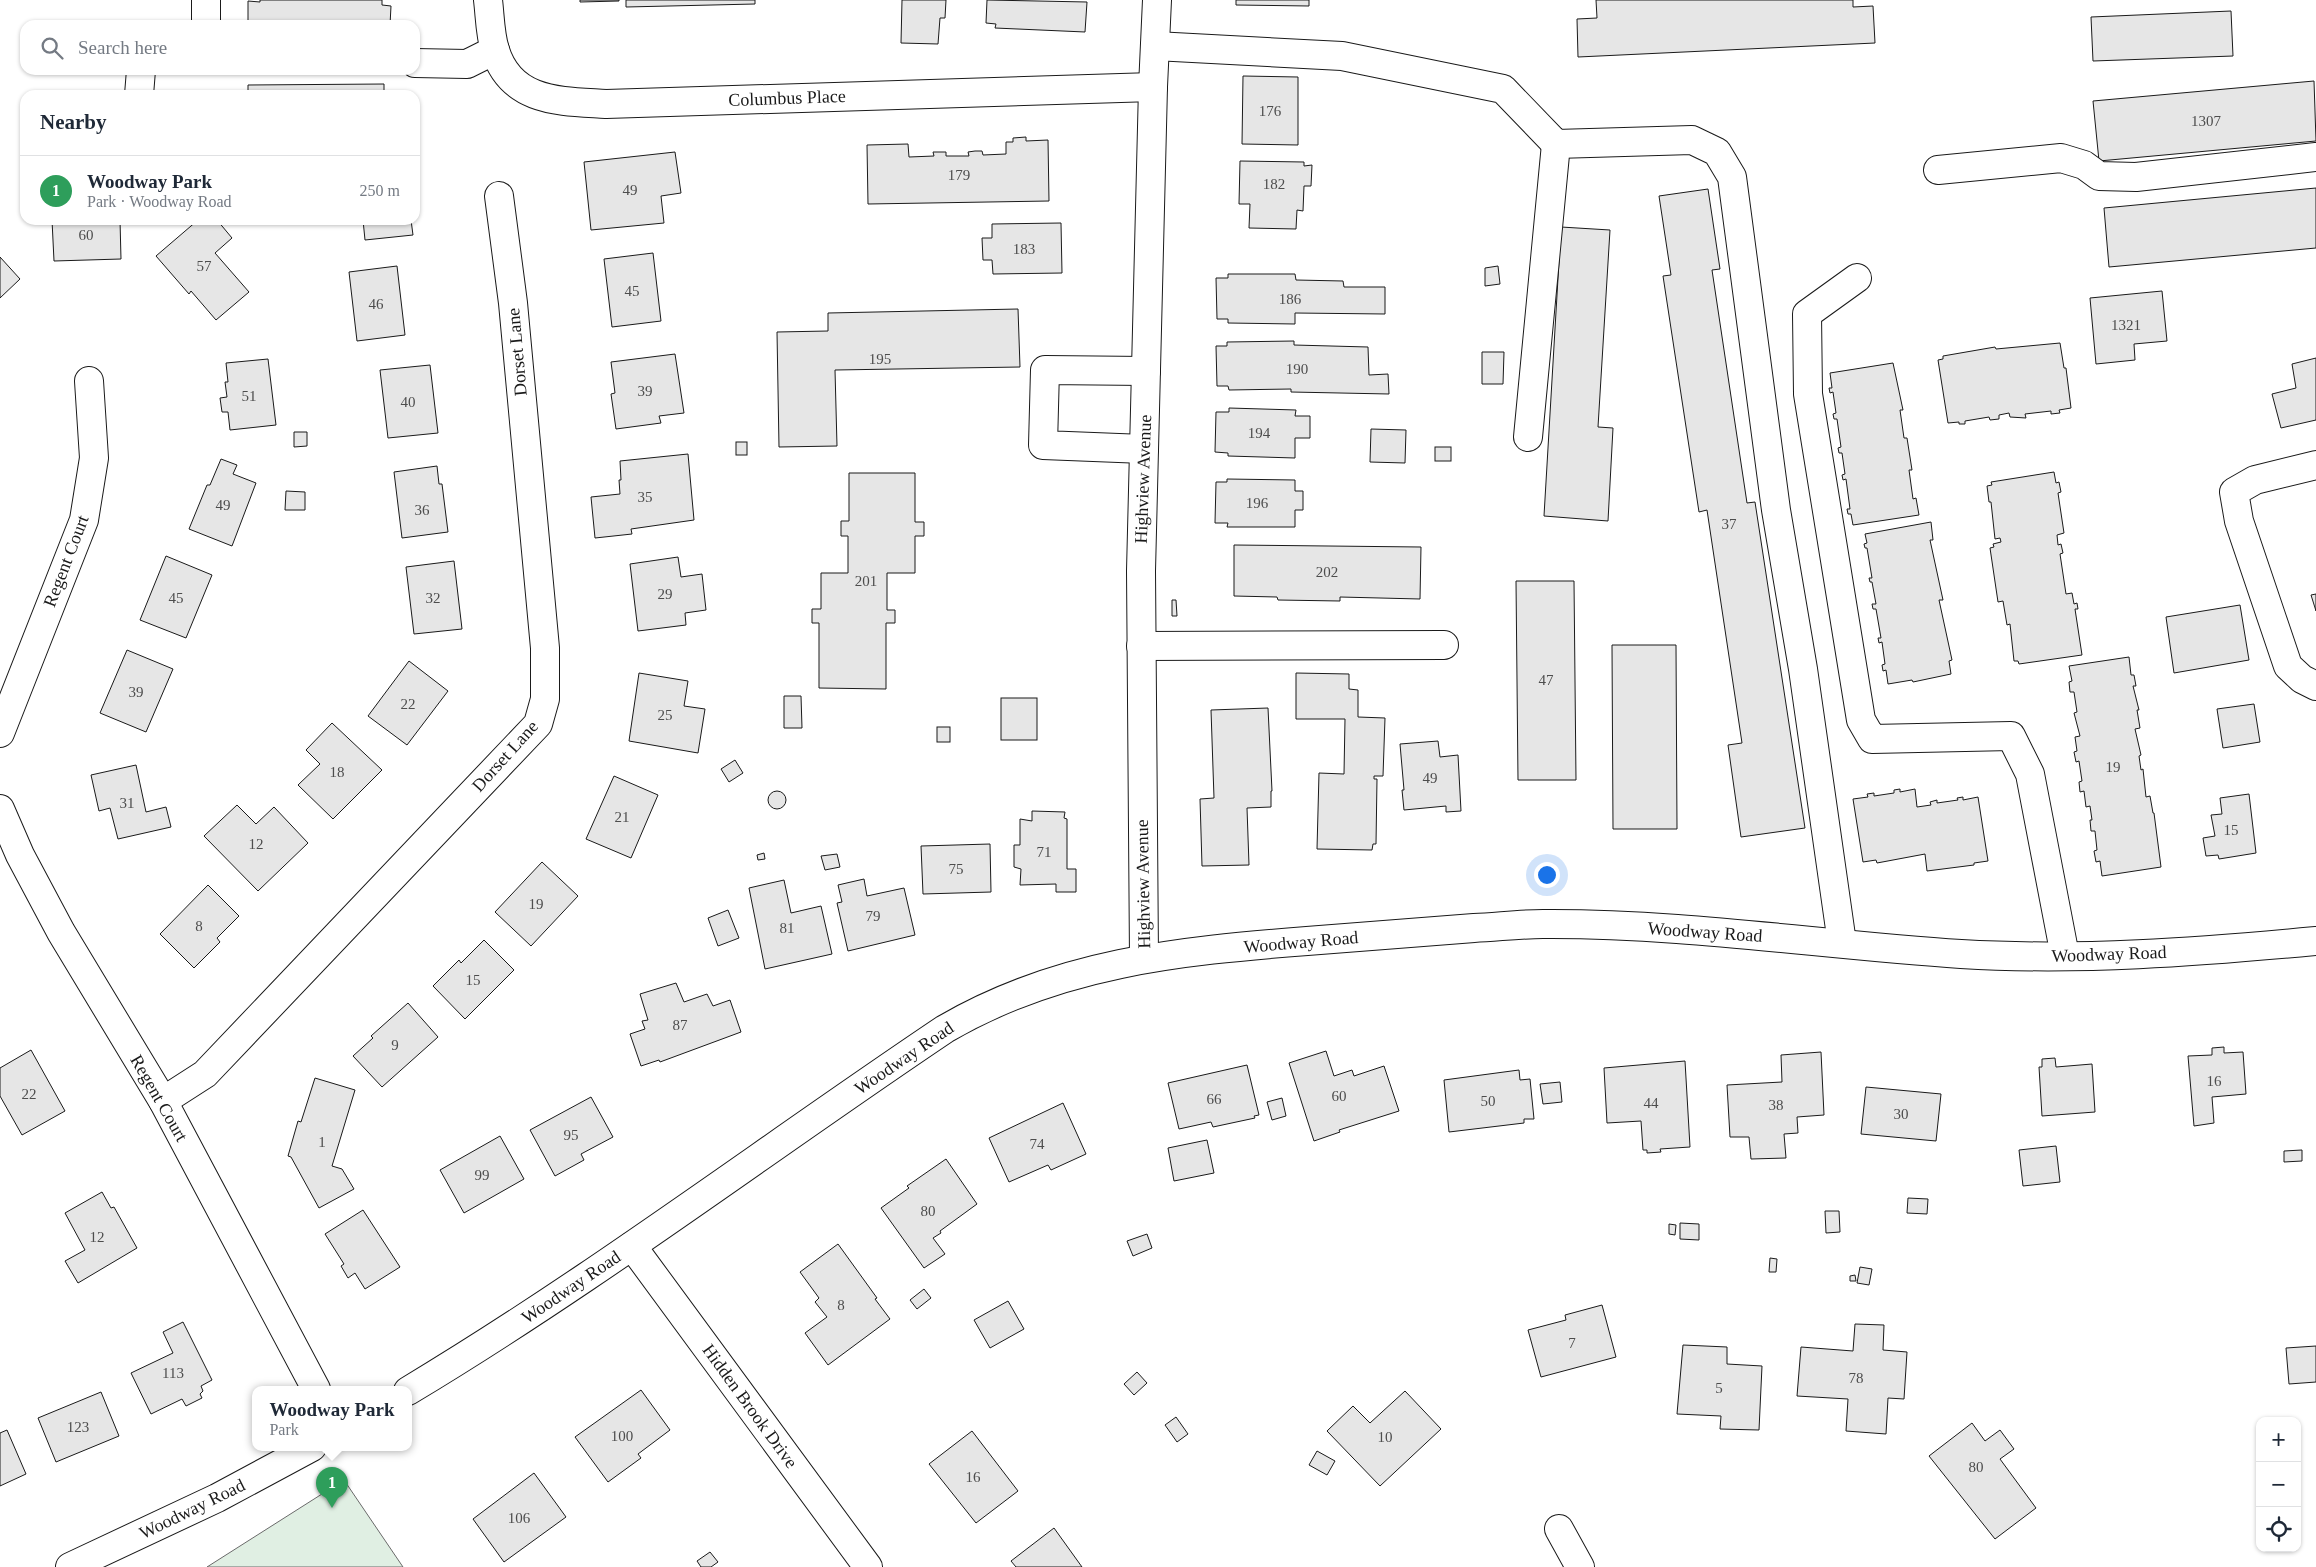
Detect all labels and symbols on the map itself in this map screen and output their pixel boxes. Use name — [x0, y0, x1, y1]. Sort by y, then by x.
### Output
street label: Columbus Place — [728, 86, 846, 110]
house number: 176 — [1259, 103, 1282, 119]
house number: 1307 — [2191, 113, 2222, 129]
house number: 179 — [948, 167, 970, 183]
house number: 182 — [1263, 176, 1285, 192]
house number: 49 — [623, 182, 638, 198]
house number: 60 — [79, 227, 94, 243]
house number: 183 — [1013, 241, 1035, 257]
house number: 57 — [197, 258, 212, 274]
house number: 45 — [625, 283, 640, 299]
house number: 186 — [1279, 291, 1302, 307]
house number: 46 — [369, 296, 384, 312]
street label: Dorset Lane — [503, 307, 531, 397]
house number: 1321 — [2111, 317, 2141, 333]
house number: 195 — [869, 351, 891, 367]
house number: 190 — [1286, 361, 1308, 377]
house number: 39 — [638, 383, 653, 399]
house number: 51 — [242, 388, 257, 404]
house number: 40 — [401, 394, 416, 410]
street label: Highview Avenue — [1131, 414, 1155, 544]
house number: 194 — [1248, 425, 1271, 441]
house number: 35 — [638, 489, 653, 505]
house number: 196 — [1246, 495, 1269, 511]
house number: 49 — [216, 497, 231, 513]
house number: 36 — [415, 502, 430, 518]
street label: Regent Court — [39, 512, 93, 610]
house number: 37 — [1722, 516, 1737, 532]
house number: 202 — [1316, 564, 1338, 580]
house number: 201 — [855, 573, 877, 589]
house number: 29 — [658, 586, 673, 602]
house number: 45 — [169, 590, 184, 606]
house number: 32 — [426, 590, 441, 606]
house number: 47 — [1539, 672, 1554, 688]
house number: 39 — [129, 684, 144, 700]
house number: 22 — [401, 696, 416, 712]
house number: 25 — [658, 707, 673, 723]
street label: Dorset Lane — [468, 716, 542, 796]
house number: 19 — [2106, 759, 2121, 775]
house number: 18 — [330, 764, 345, 780]
house number: 49 — [1423, 770, 1438, 786]
house number: 31 — [120, 795, 135, 811]
house number: 21 — [615, 809, 630, 825]
street label: Highview Avenue — [1132, 819, 1154, 949]
house number: 15 — [2224, 822, 2239, 838]
house number: 12 — [249, 836, 264, 852]
house number: 71 — [1037, 844, 1052, 860]
house number: 75 — [949, 861, 964, 877]
your location — [1534, 862, 1560, 888]
house number: 19 — [529, 896, 544, 912]
house number: 79 — [866, 908, 881, 924]
house number: 8 — [195, 918, 203, 934]
street label: Woodway Road — [1647, 918, 1763, 946]
house number: 81 — [780, 920, 795, 936]
street label: Woodway Road — [1243, 927, 1359, 957]
street label: Woodway Road — [2051, 942, 2167, 966]
house number: 15 — [466, 972, 481, 988]
house number: 87 — [673, 1017, 688, 1033]
street label: Woodway Road — [851, 1018, 957, 1098]
house number: 9 — [391, 1037, 399, 1053]
street label: Regent Court — [126, 1051, 192, 1145]
house number: 16 — [2207, 1073, 2222, 1089]
house number: 22 — [22, 1086, 37, 1102]
house number: 60 — [1332, 1088, 1347, 1104]
house number: 66 — [1207, 1091, 1222, 1107]
house number: 50 — [1481, 1093, 1496, 1109]
house number: 44 — [1644, 1095, 1659, 1111]
house number: 38 — [1769, 1097, 1784, 1113]
house number: 30 — [1894, 1106, 1909, 1122]
house number: 95 — [564, 1127, 579, 1143]
house number: 1 — [318, 1134, 326, 1150]
house number: 74 — [1030, 1136, 1045, 1152]
house number: 99 — [475, 1167, 490, 1183]
house number: 80 — [921, 1203, 936, 1219]
house number: 12 — [90, 1229, 105, 1245]
street label: Woodway Road — [518, 1247, 624, 1327]
house number: 8 — [837, 1297, 845, 1313]
house number: 7 — [1568, 1335, 1576, 1351]
street label: Hidden Brook Drive — [698, 1340, 802, 1472]
house number: 113 — [162, 1365, 184, 1381]
house number: 78 — [1849, 1370, 1864, 1386]
house number: 5 — [1715, 1380, 1723, 1396]
house number: 123 — [67, 1419, 89, 1435]
house number: 100 — [611, 1428, 633, 1444]
house number: 10 — [1378, 1429, 1393, 1445]
house number: 80 — [1969, 1459, 1984, 1475]
pin: 1 — [316, 1467, 348, 1508]
house number: 16 — [966, 1469, 981, 1485]
street label: Woodway Road — [136, 1475, 248, 1543]
house number: 106 — [508, 1510, 531, 1526]

